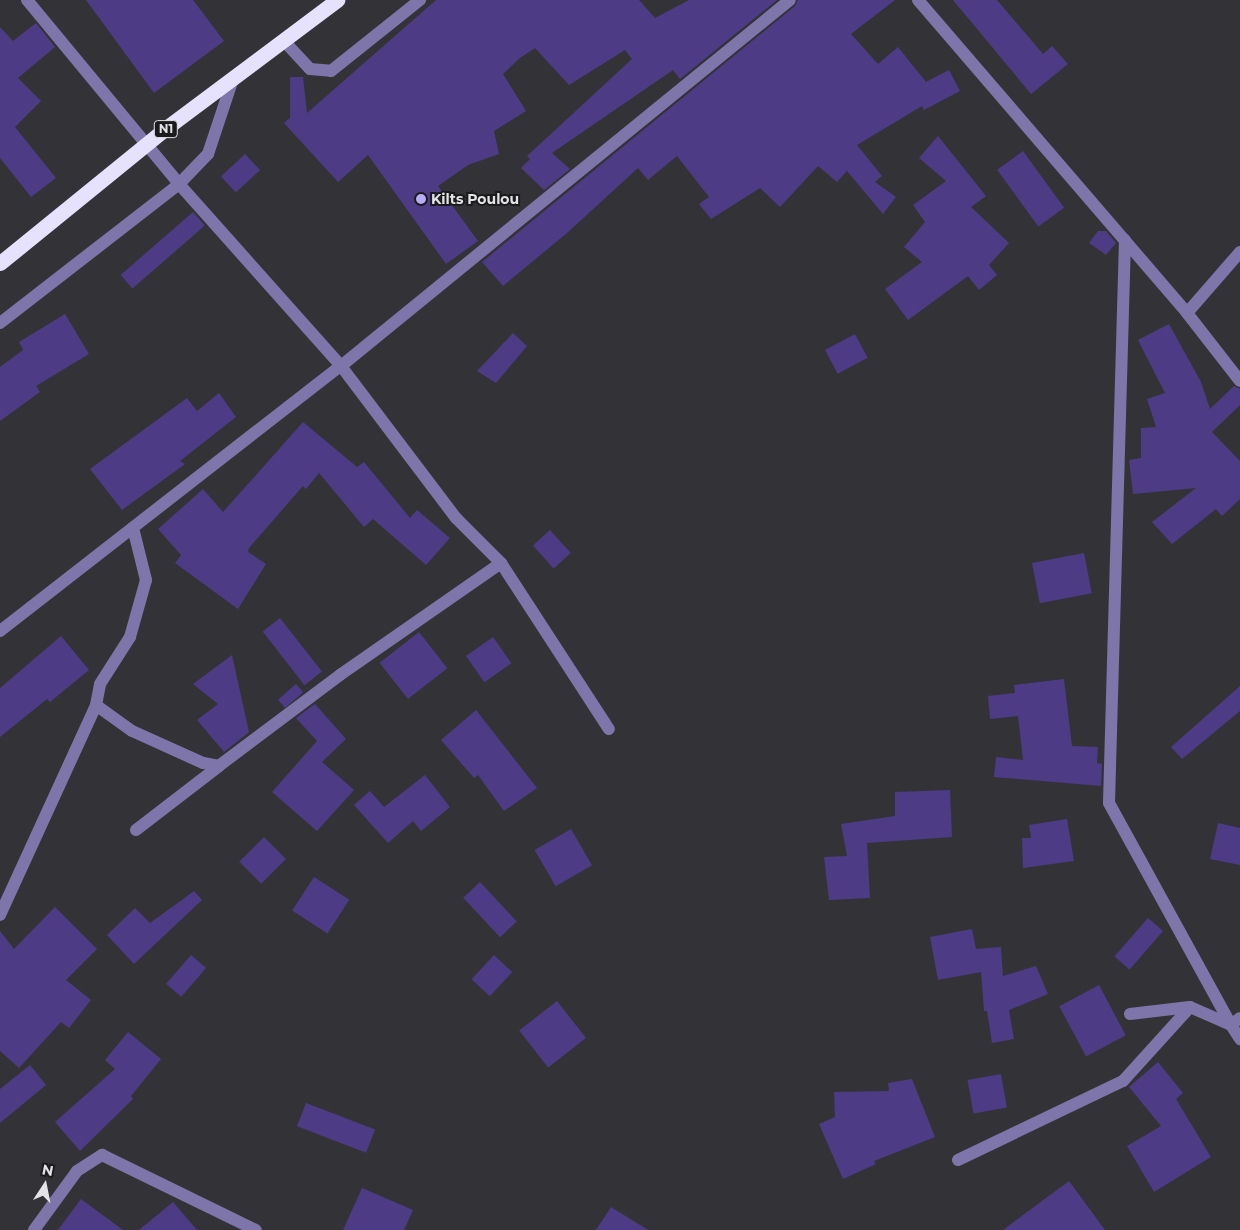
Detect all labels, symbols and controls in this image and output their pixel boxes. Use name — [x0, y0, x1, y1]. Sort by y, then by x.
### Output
road number: N1 — [154, 120, 178, 138]
place label: Kilts Poulou — [431, 191, 519, 207]
marker: Kilts Poulou — [415, 193, 427, 205]
north arrow — [20, 1160, 70, 1210]
text: N — [41, 1160, 55, 1180]

